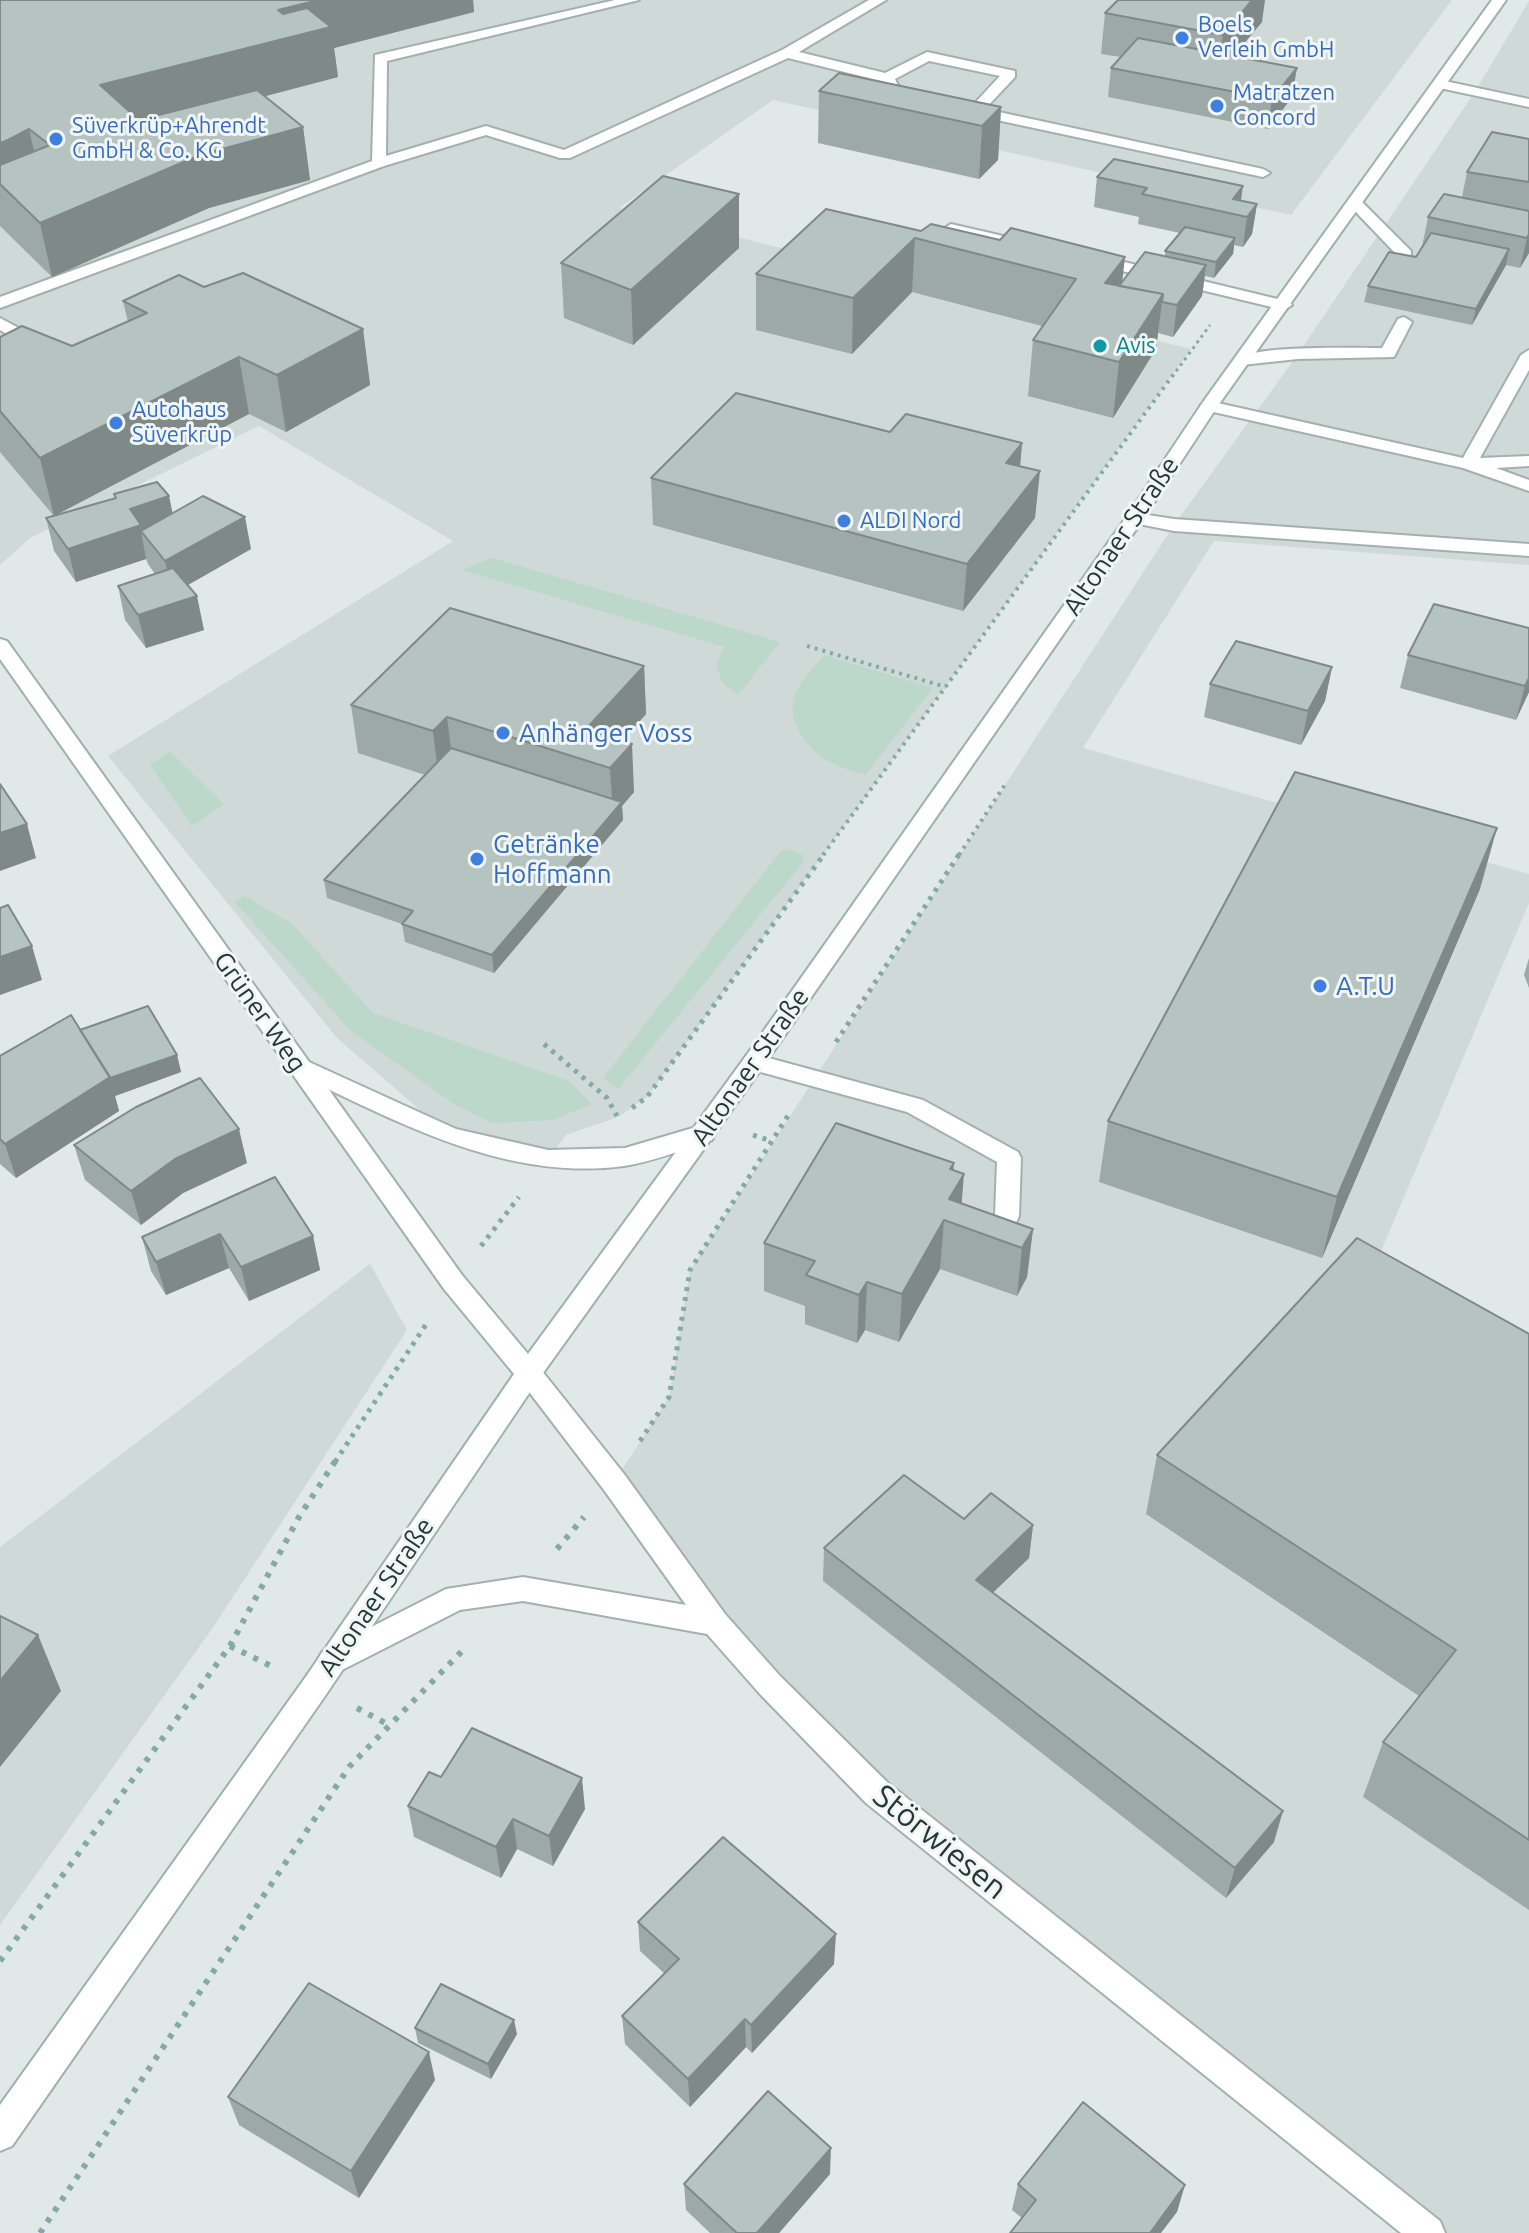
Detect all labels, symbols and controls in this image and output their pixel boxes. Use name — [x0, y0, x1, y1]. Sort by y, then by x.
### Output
place label: Boels Verleih GmbH — [1198, 12, 1334, 64]
marker: Boels Verleih GmbH — [1173, 29, 1191, 47]
place label: Matratzen Concord — [1233, 80, 1335, 132]
marker: Matratzen Concord — [1208, 97, 1226, 115]
place label: Süverkrüp+Ahrendt GmbH & Co. KG — [72, 113, 266, 164]
marker: Süverkrüp+Ahrendt GmbH & Co. KG — [47, 130, 65, 148]
place label: Avis — [1116, 333, 1156, 359]
marker: Avis — [1091, 337, 1109, 355]
place label: Autohaus Süverkrüp — [132, 397, 232, 448]
marker: Autohaus Süverkrüp — [107, 414, 125, 432]
street label: Altonaer Straße — [1056, 451, 1186, 621]
place label: ALDI Nord — [860, 508, 961, 534]
marker: ALDI Nord — [835, 512, 853, 530]
place label: Anhänger Voss — [519, 717, 692, 749]
marker: Anhänger Voss — [494, 724, 512, 742]
place label: Getränke Hoffmann — [493, 828, 612, 890]
marker: Getränke Hoffmann — [468, 850, 486, 868]
street label: Grüner Weg — [207, 946, 313, 1078]
place label: A.T.U — [1336, 970, 1395, 1002]
marker: A.T.U — [1311, 977, 1329, 995]
street label: Altonaer Straße — [684, 982, 816, 1152]
street label: Altonaer Straße — [311, 1512, 441, 1682]
street label: Störwiesen — [865, 1776, 1015, 1908]

